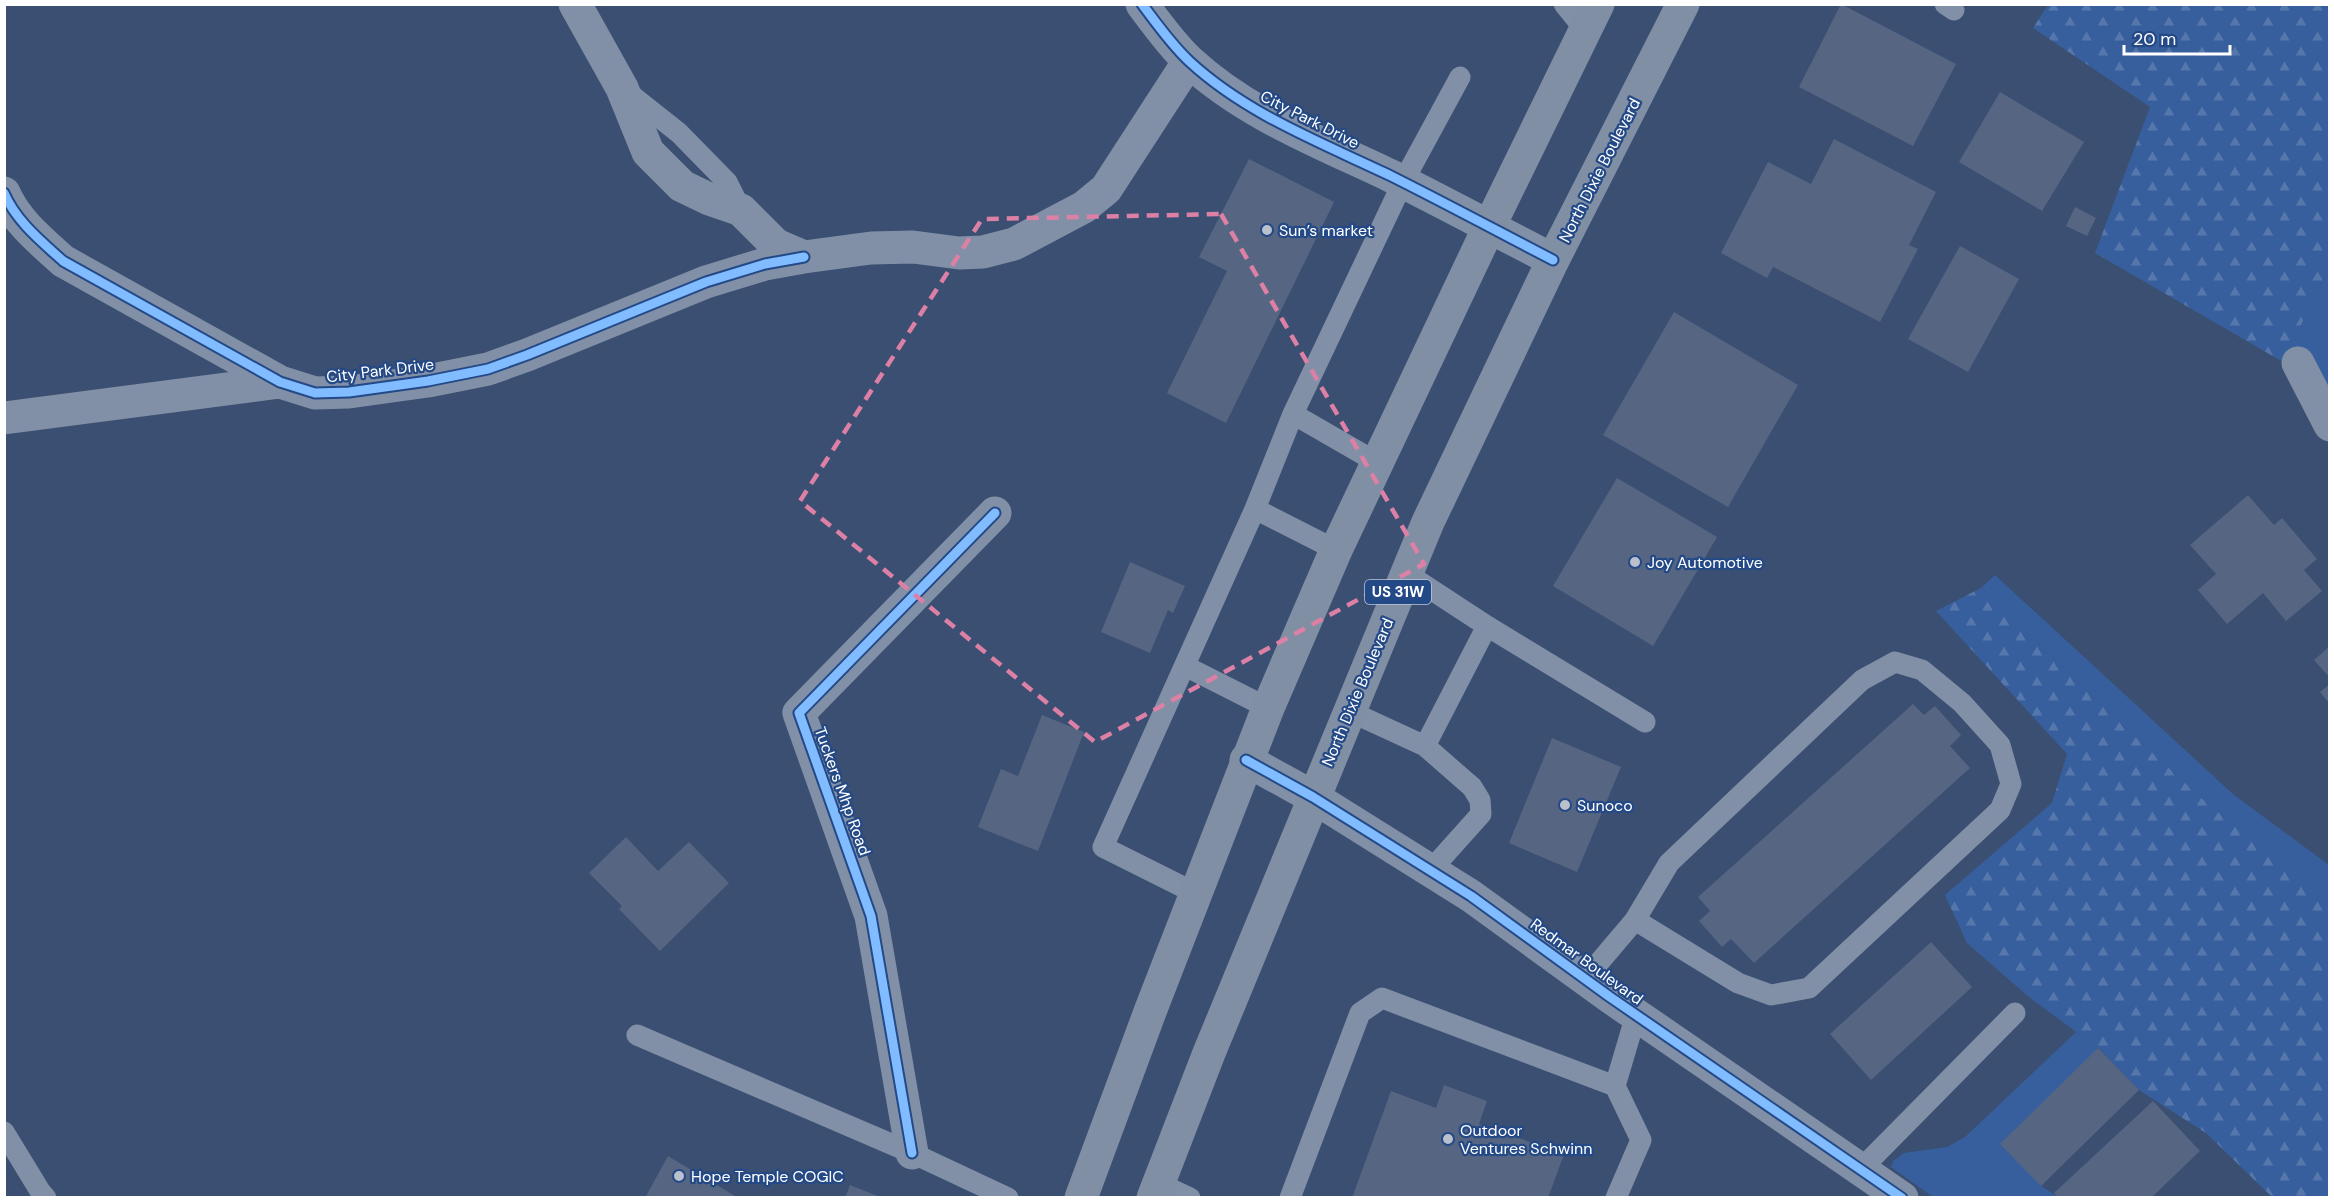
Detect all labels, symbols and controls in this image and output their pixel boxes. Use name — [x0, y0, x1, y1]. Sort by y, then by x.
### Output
scale bar — [2124, 18, 2230, 56]
text: 20 m — [2133, 27, 2176, 51]
street label: City Park Drive — [1257, 85, 1363, 153]
street label: North Dixie Boulevard — [1554, 95, 1645, 246]
place label: Sun’s market — [1279, 220, 1373, 241]
marker: Sun’s market — [1260, 223, 1274, 237]
street label: City Park Drive — [325, 353, 435, 388]
place label: Joy Automotive — [1647, 552, 1763, 573]
marker: Joy Automotive — [1628, 555, 1642, 569]
road number: US 31W — [1365, 580, 1431, 604]
street label: North Dixie Boulevard — [1317, 615, 1398, 770]
street label: Tuckers Mhp Road — [809, 724, 876, 858]
place label: Sunoco — [1577, 795, 1633, 816]
marker: Sunoco — [1558, 798, 1572, 812]
street label: Redmar Boulevard — [1526, 913, 1647, 1009]
place label: Outdoor Ventures Schwinn — [1460, 1120, 1592, 1159]
marker: Outdoor Ventures Schwinn — [1441, 1132, 1455, 1146]
place label: Hope Temple COGIC — [691, 1166, 844, 1187]
marker: Hope Temple COGIC — [672, 1169, 686, 1183]

